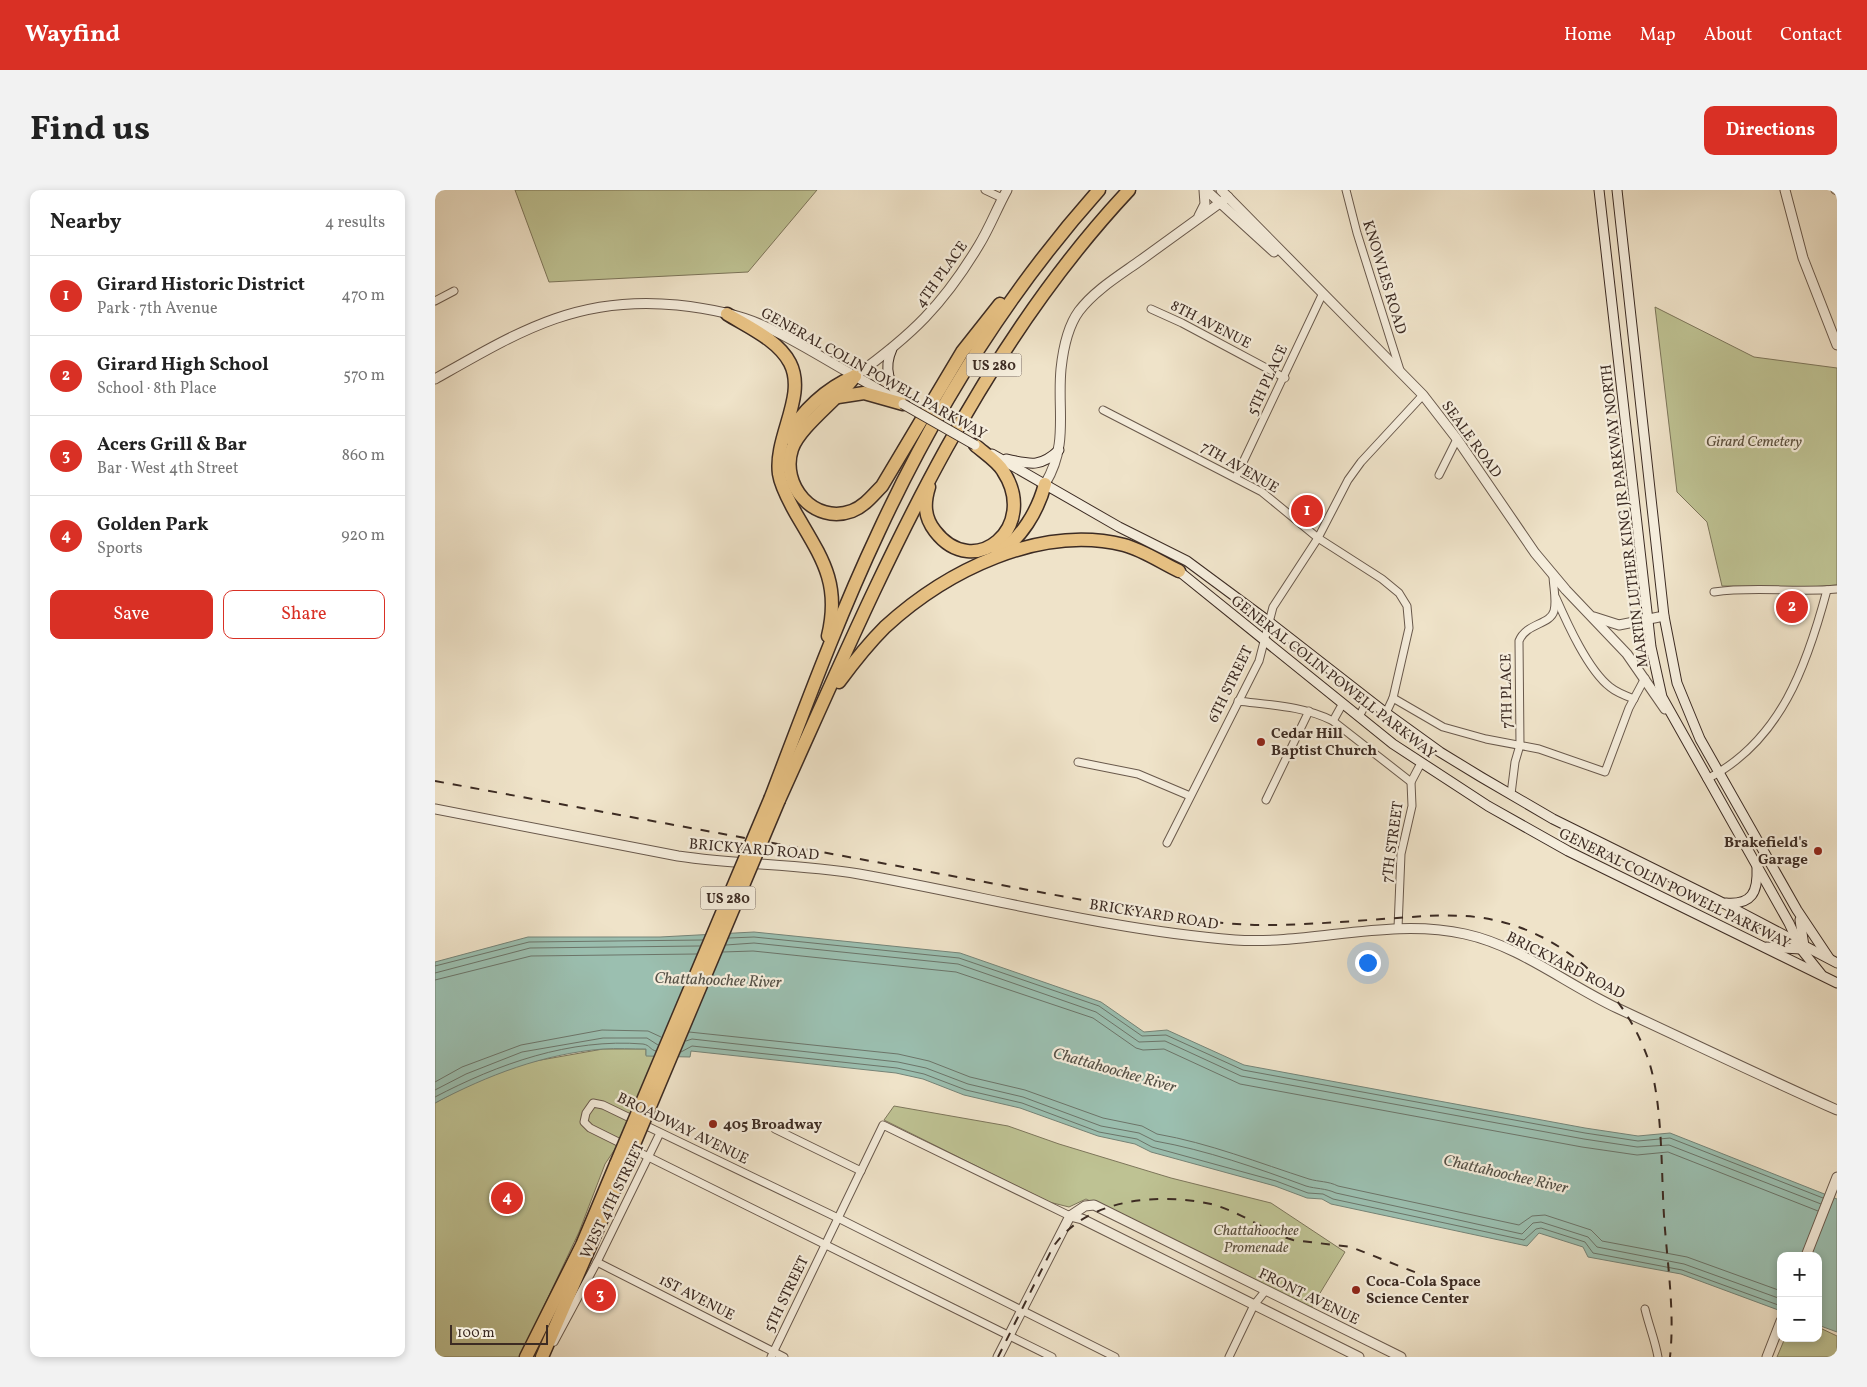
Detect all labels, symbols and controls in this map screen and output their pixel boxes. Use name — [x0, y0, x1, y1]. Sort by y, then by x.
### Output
text: Wayfind — [25, 18, 120, 52]
text: Home — [1564, 23, 1612, 48]
text: Map — [1640, 23, 1676, 48]
text: About — [1704, 23, 1752, 48]
text: Contact — [1780, 23, 1842, 48]
text: Find us — [30, 106, 150, 154]
button: Directions — [1704, 106, 1837, 155]
text: Nearby — [50, 208, 121, 237]
text: 4 results — [325, 212, 385, 234]
street label: KNOWLES ROAD — [1356, 218, 1411, 337]
street label: 4TH PLACE — [911, 237, 974, 313]
text: Girard Historic District — [97, 272, 305, 298]
text: 1 — [63, 285, 69, 307]
text: 470 m — [341, 285, 385, 307]
street label: 8TH AVENUE — [1166, 296, 1254, 355]
text: Park · 7th Avenue — [97, 298, 218, 320]
street label: GENERAL COLIN POWELL PARKWAY — [757, 303, 990, 446]
street label: 5TH PLACE — [1243, 342, 1294, 420]
text: Girard High School — [97, 352, 269, 378]
road number: US 280 — [967, 354, 1021, 376]
street label: MARTIN LUTHER KING JR PARKWAY NORTH — [1596, 363, 1655, 669]
text: 2 — [62, 365, 70, 387]
text: 570 m — [343, 365, 385, 387]
text: School · 8th Place — [97, 378, 217, 400]
street label: SEALE ROAD — [1436, 397, 1506, 483]
text: Acers Grill & Bar — [97, 432, 247, 458]
park label: Girard Cemetery — [1706, 432, 1802, 453]
street label: 7TH AVENUE — [1196, 437, 1282, 499]
text: 3 — [62, 445, 70, 467]
text: 860 m — [342, 445, 385, 467]
text: Bar · West 4th Street — [97, 458, 239, 480]
pin: 1 — [1291, 492, 1323, 530]
text: Golden Park — [97, 512, 208, 538]
text: 4 — [61, 525, 71, 547]
text: 920 m — [341, 525, 385, 547]
text: Sports — [97, 538, 143, 560]
pin: 2 — [1776, 588, 1808, 626]
button: Save — [50, 590, 213, 639]
button: Share — [223, 590, 385, 639]
street label: GENERAL COLIN POWELL PARKWAY — [1226, 591, 1441, 765]
street label: 6TH STREET — [1204, 643, 1259, 727]
street label: 7TH PLACE — [1496, 653, 1519, 729]
place label: Cedar Hill Baptist Church — [1271, 724, 1377, 762]
marker: Cedar Hill Baptist Church — [1255, 736, 1267, 748]
street label: 7TH STREET — [1377, 800, 1410, 884]
street label: GENERAL COLIN POWELL PARKWAY — [1555, 824, 1794, 955]
place label: Brakefield's Garage — [1724, 833, 1808, 871]
street label: BRICKYARD ROAD — [688, 834, 820, 867]
marker: Brakefield's Garage — [1812, 845, 1824, 857]
road number: US 280 — [701, 886, 755, 910]
street label: BRICKYARD ROAD — [1088, 895, 1220, 936]
street label: BRICKYARD ROAD — [1502, 927, 1628, 1005]
your location — [1355, 950, 1381, 976]
water label: Chattahoochee River — [654, 968, 783, 994]
water label: Chattahoochee River — [1050, 1043, 1180, 1099]
street label: BROADWAY AVENUE — [613, 1088, 752, 1170]
place label: 405 Broadway — [723, 1115, 823, 1136]
marker: 405 Broadway — [707, 1118, 719, 1130]
street label: WEST 4TH STREET — [576, 1139, 651, 1263]
water label: Chattahoochee River — [1441, 1150, 1571, 1200]
pin: 4 — [491, 1179, 523, 1217]
park label: Chattahoochee Promenade — [1213, 1221, 1299, 1259]
map controls — [1777, 1252, 1822, 1342]
button: + — [1777, 1252, 1822, 1297]
street label: 5TH STREET — [760, 1253, 815, 1336]
street label: FRONT AVENUE — [1254, 1264, 1362, 1331]
street label: 1ST AVENUE — [655, 1270, 738, 1326]
place label: Coca-Cola Space Science Center — [1366, 1272, 1481, 1310]
pin: 3 — [584, 1276, 616, 1314]
marker: Coca-Cola Space Science Center — [1350, 1284, 1362, 1296]
button: − — [1777, 1297, 1822, 1342]
scale bar — [450, 1322, 547, 1345]
text: 100 m — [457, 1324, 495, 1343]

